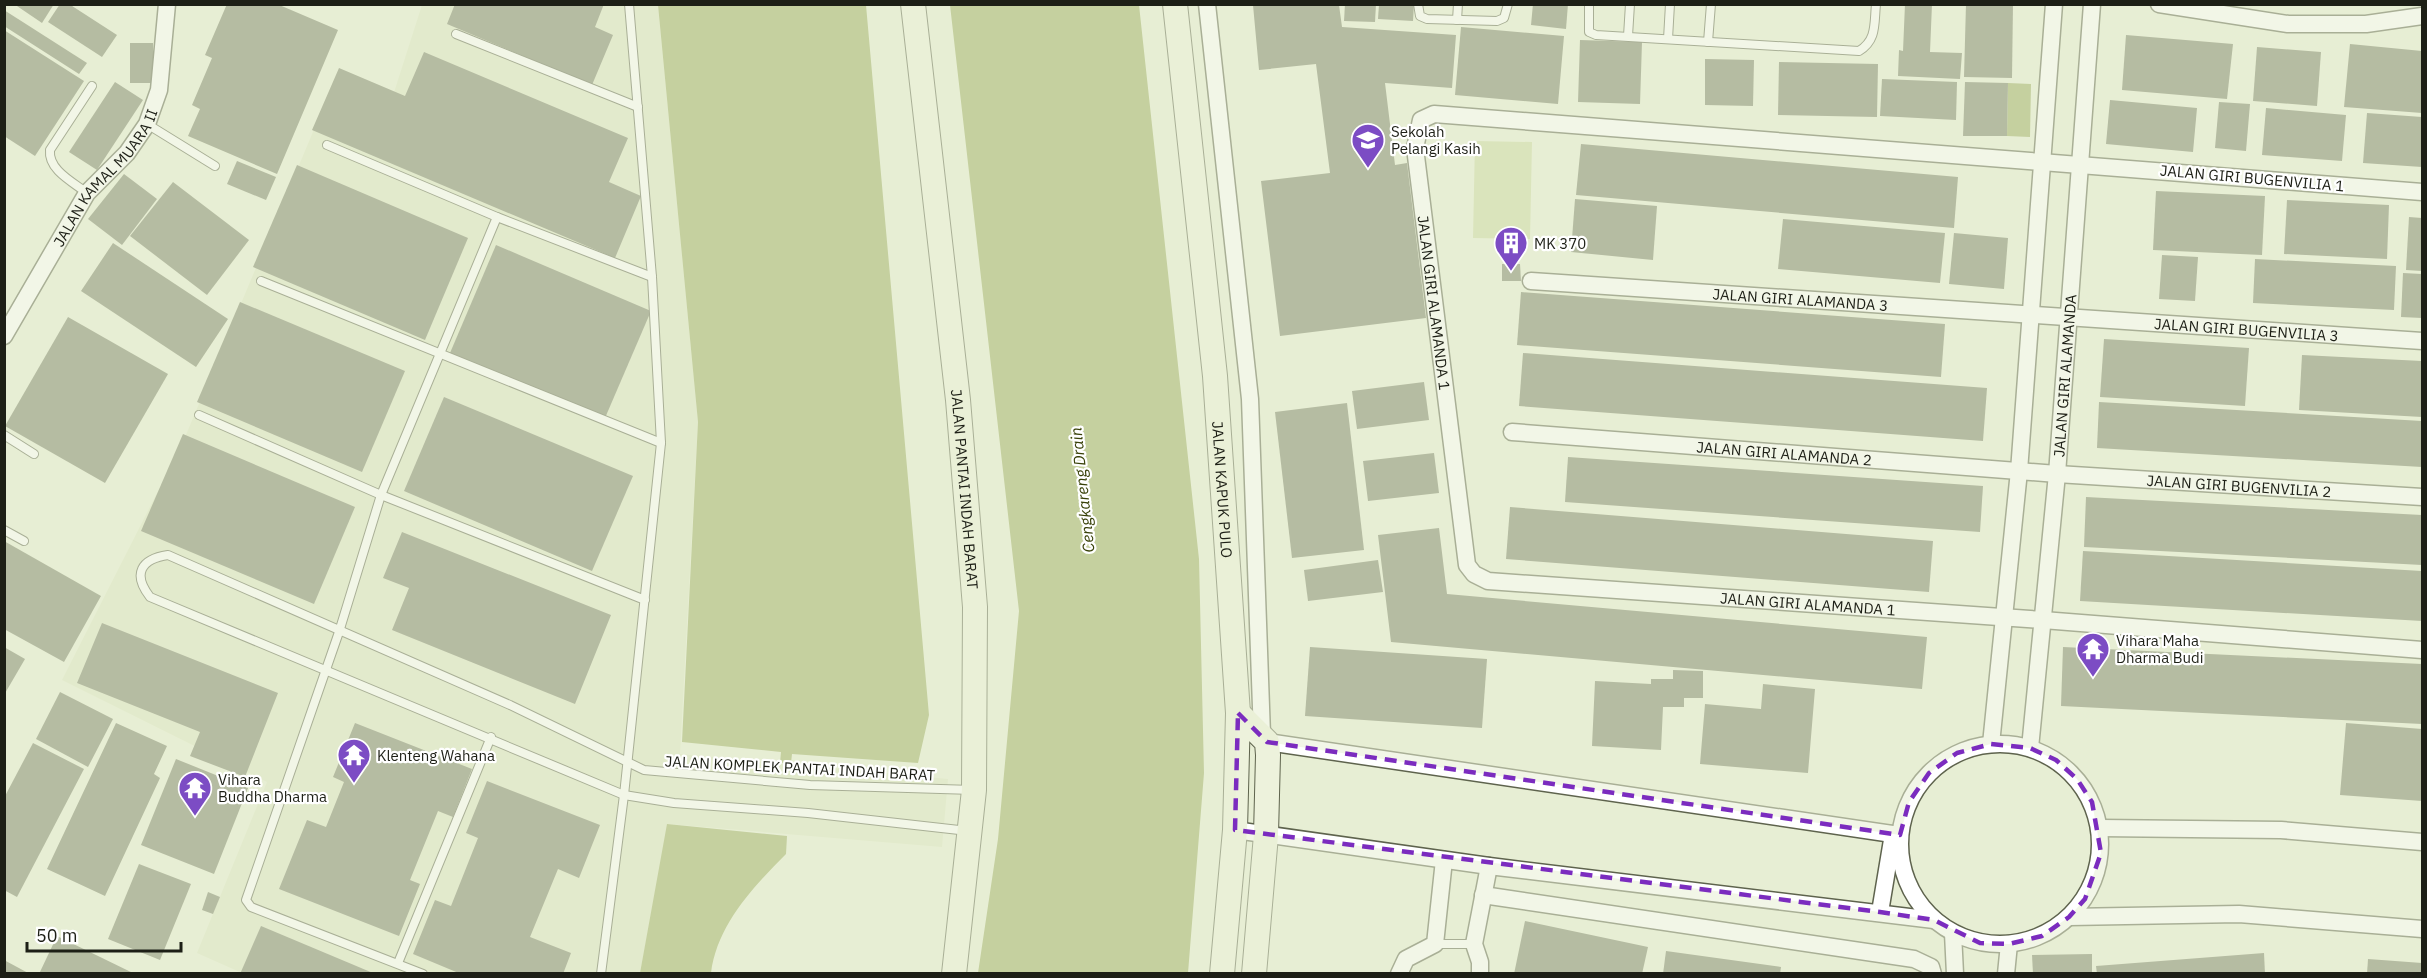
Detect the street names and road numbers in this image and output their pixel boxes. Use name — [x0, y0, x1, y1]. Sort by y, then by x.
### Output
street label: JALAN KAMAL MUARA II — [49, 106, 161, 250]
street label: JALAN GIRI BUGENVILIA 1 — [2159, 160, 2345, 196]
street label: JALAN GIRI ALAMANDA 1 — [1414, 214, 1455, 391]
street label: JALAN GIRI ALAMANDA 3 — [1712, 284, 1889, 315]
street label: JALAN GIRI ALAMANDA — [2049, 293, 2080, 458]
street label: JALAN GIRI BUGENVILIA 3 — [2153, 313, 2339, 345]
street label: JALAN PANTAI INDAH BARAT — [947, 388, 983, 590]
street label: JALAN KAPUK PULO — [1209, 420, 1237, 559]
street label: JALAN GIRI ALAMANDA 2 — [1696, 437, 1873, 469]
street label: JALAN GIRI BUGENVILIA 2 — [2146, 470, 2332, 501]
street label: JALAN GIRI ALAMANDA 1 — [1719, 588, 1896, 619]
street label: JALAN KOMPLEK PANTAI INDAH BARAT — [664, 751, 936, 785]

